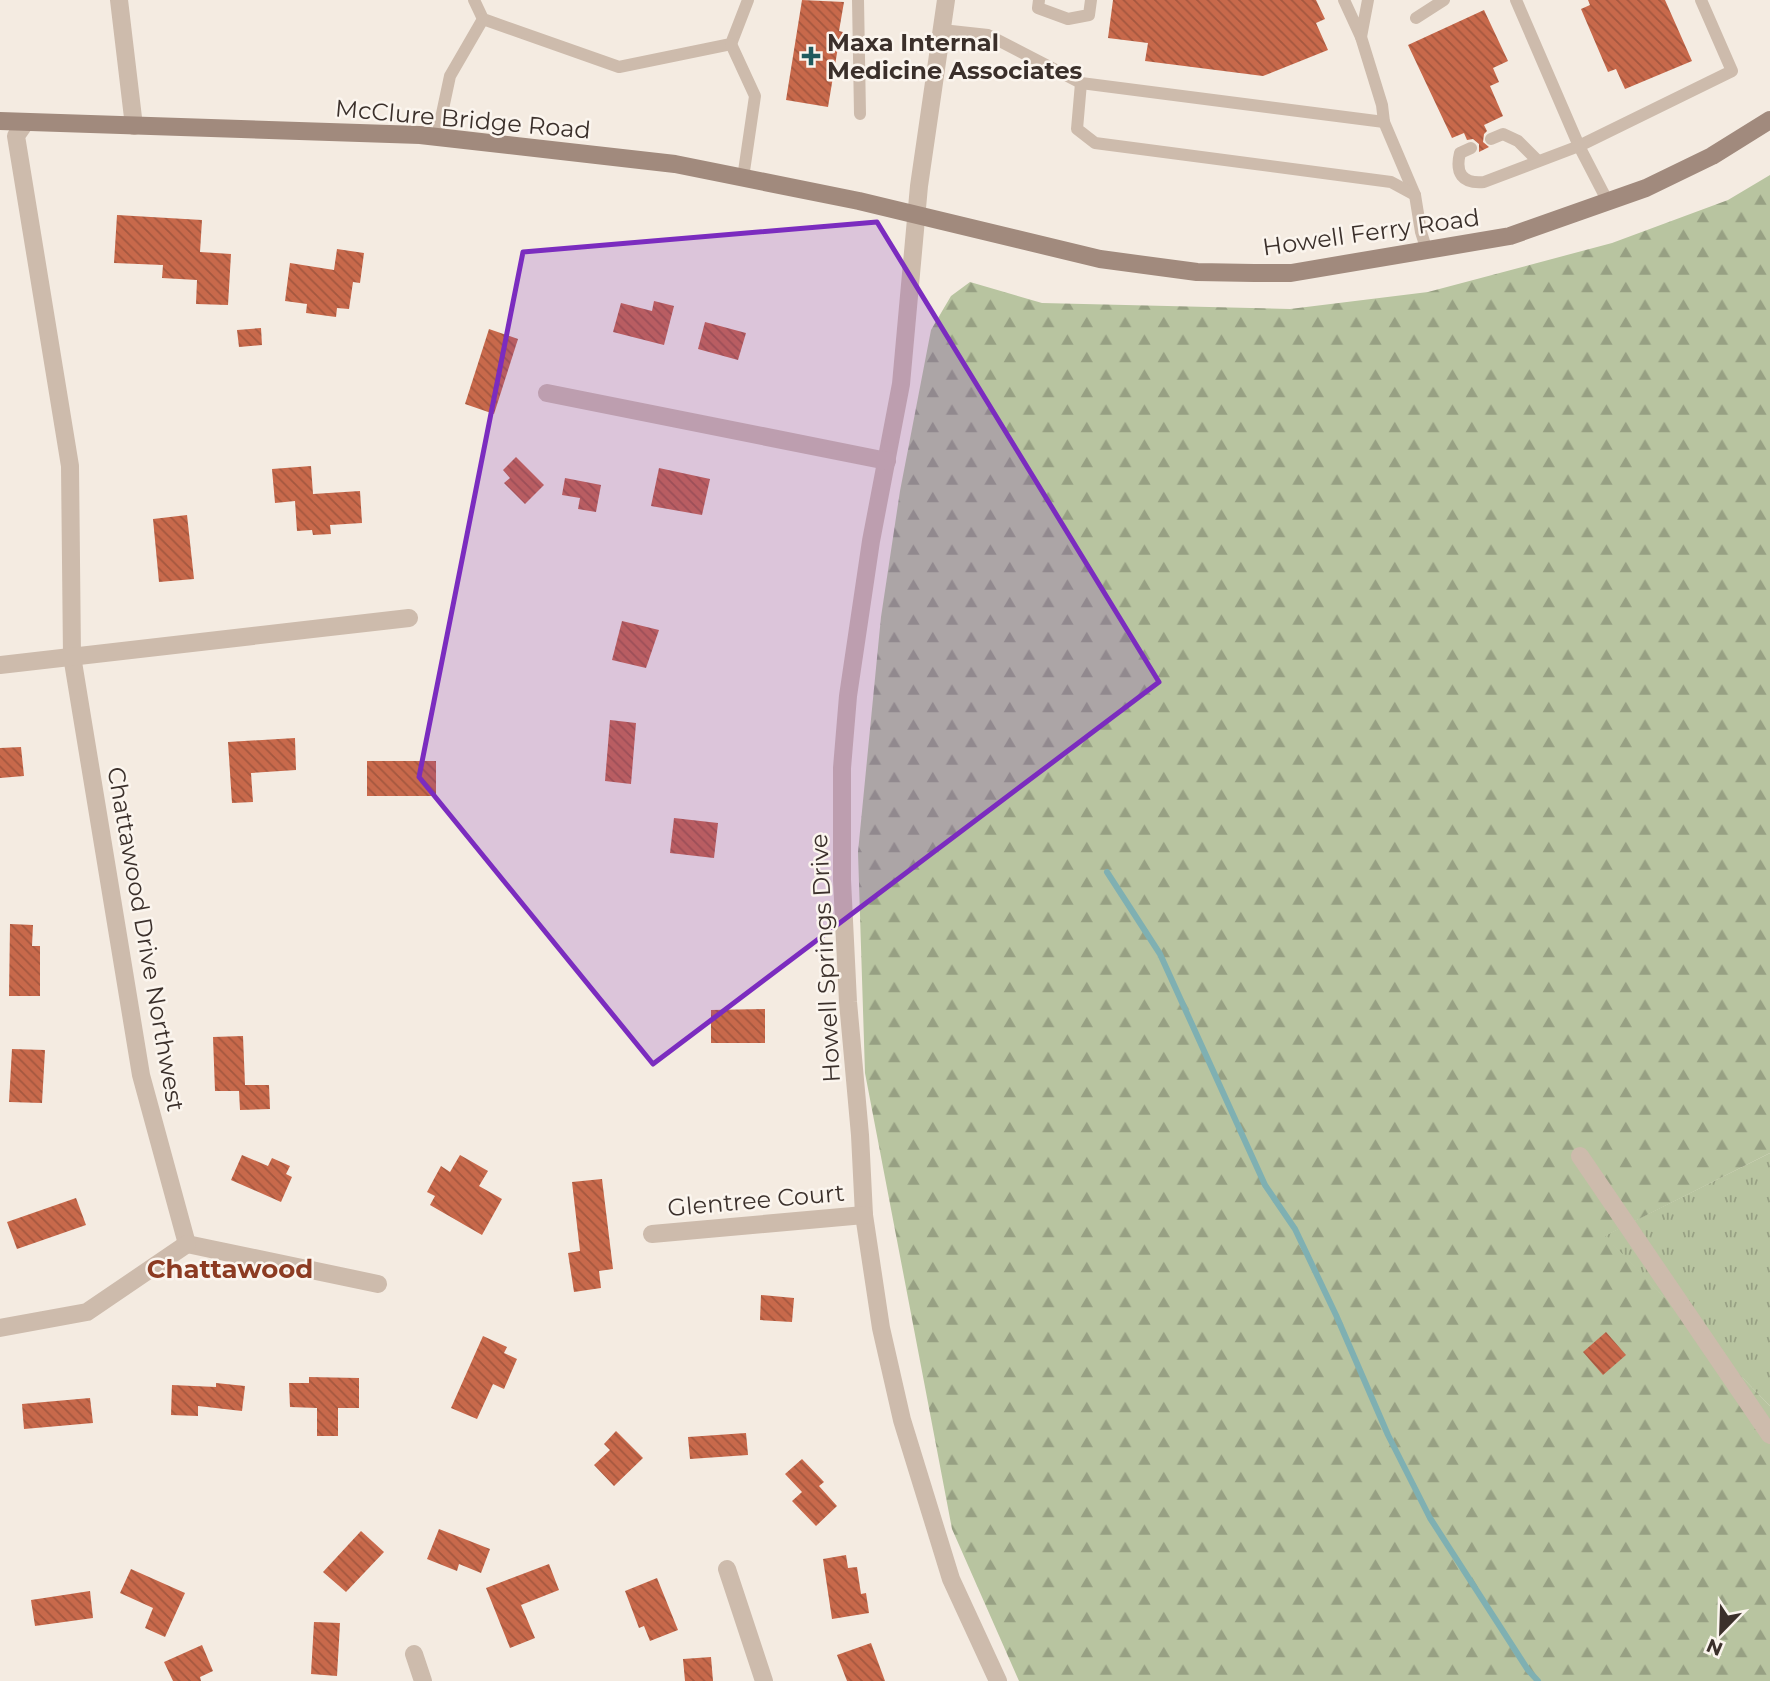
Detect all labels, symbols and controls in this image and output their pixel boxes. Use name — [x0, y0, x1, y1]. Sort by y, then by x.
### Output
place label: Maxa Internal Medicine Associates — [827, 28, 1083, 85]
marker: Maxa Internal Medicine Associates — [801, 46, 821, 66]
street label: McClure Bridge Road — [334, 93, 592, 145]
street label: Howell Ferry Road — [1261, 202, 1481, 262]
street label: Chattawood Drive Northwest — [101, 764, 191, 1114]
street label: Howell Springs Drive — [804, 833, 846, 1083]
street label: Glentree Court — [666, 1178, 846, 1222]
district label: Chattawood — [147, 1253, 313, 1285]
north arrow — [1686, 1597, 1756, 1667]
text: N — [1703, 1634, 1726, 1661]

